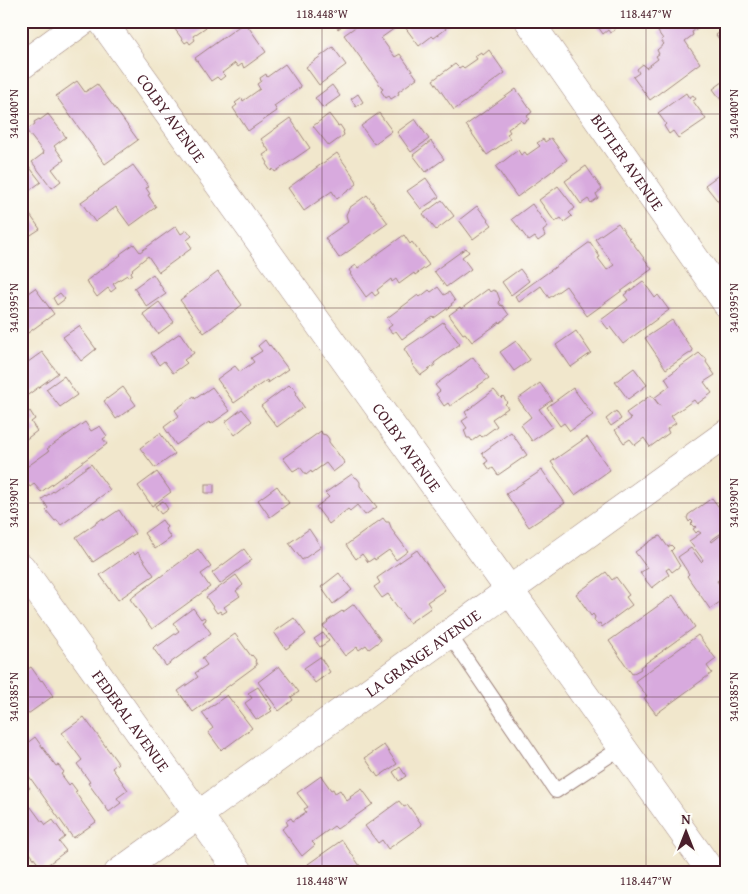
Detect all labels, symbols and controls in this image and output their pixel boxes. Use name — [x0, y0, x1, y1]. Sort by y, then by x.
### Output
text: 118.448°W — [296, 5, 349, 22]
text: 118.447°W — [620, 5, 673, 22]
street label: COLBY AVENUE — [131, 68, 211, 167]
text: 34.0400°N — [5, 89, 22, 139]
text: 34.0400°N — [725, 89, 742, 139]
street label: BUTLER AVENUE — [585, 109, 670, 215]
text: 34.0395°N — [5, 283, 22, 333]
text: 34.0395°N — [725, 283, 742, 333]
street label: COLBY AVENUE — [367, 398, 447, 497]
text: 34.0390°N — [5, 478, 22, 528]
text: 34.0390°N — [725, 478, 742, 528]
street label: LA GRANGE AVENUE — [360, 603, 485, 703]
street label: FEDERAL AVENUE — [86, 665, 176, 777]
text: 34.0385°N — [5, 672, 22, 722]
text: 34.0385°N — [725, 672, 742, 722]
north arrow — [660, 806, 710, 856]
text: N — [681, 809, 691, 829]
text: 118.448°W — [296, 872, 349, 889]
text: 118.447°W — [620, 872, 673, 889]

